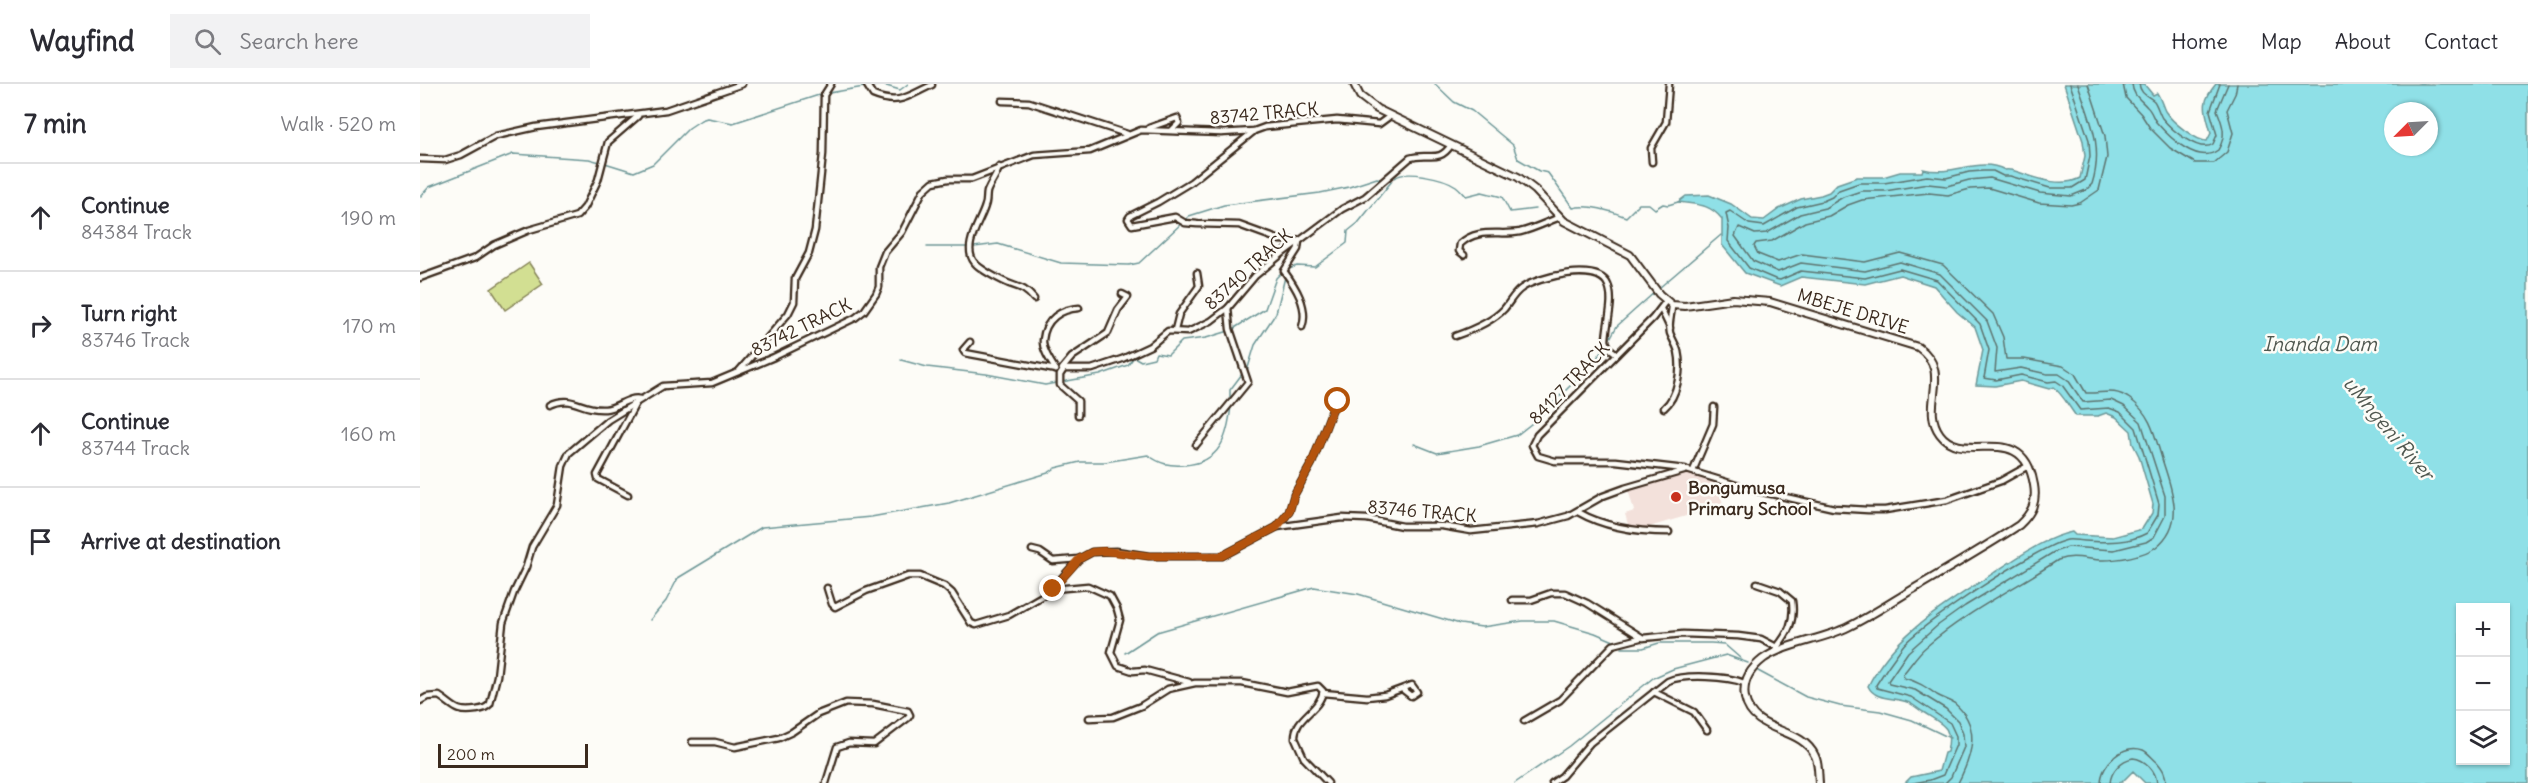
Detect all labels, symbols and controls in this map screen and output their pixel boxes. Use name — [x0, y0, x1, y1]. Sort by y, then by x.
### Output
search box — [170, 14, 590, 68]
text: Wayfind — [30, 23, 134, 59]
icon: search — [191, 25, 224, 58]
text: Search here — [239, 27, 359, 55]
text: Home — [2171, 28, 2228, 55]
text: Map — [2261, 28, 2302, 55]
text: About — [2335, 28, 2391, 55]
text: Contact — [2424, 28, 2498, 55]
street label: 83742 TRACK — [1209, 97, 1319, 129]
north arrow — [2384, 102, 2438, 156]
text: 7 min — [24, 107, 87, 140]
text: Walk · 520 m — [281, 111, 396, 136]
text: Continue — [81, 191, 170, 219]
icon: ahead — [24, 201, 57, 234]
text: 190 m — [341, 205, 396, 230]
text: 84384 Track — [81, 219, 192, 244]
street label: 83740 TRACK — [1199, 223, 1297, 315]
street label: MBEJE DRIVE — [1795, 283, 1911, 339]
street label: 83742 TRACK — [747, 293, 855, 361]
text: Turn right — [81, 299, 177, 327]
icon: right — [24, 309, 57, 342]
text: 170 m — [343, 313, 396, 338]
text: 83746 Track — [81, 327, 190, 352]
water label: Inanda Dam — [2263, 331, 2378, 356]
street label: 84127 TRACK — [1524, 337, 1614, 429]
water label: uMngeni River — [2338, 371, 2442, 487]
route start — [1324, 387, 1350, 413]
text: Continue — [81, 407, 170, 435]
icon: ahead — [24, 417, 57, 450]
text: 160 m — [341, 421, 396, 446]
text: 83744 Track — [81, 435, 190, 460]
place label: Bongumusa Primary School — [1688, 476, 1812, 520]
marker: Bongumusa Primary School — [1669, 490, 1683, 504]
street label: 83746 TRACK — [1366, 495, 1478, 527]
icon: arrive — [24, 525, 57, 558]
text: Arrive at destination — [81, 527, 281, 555]
route end — [1039, 575, 1065, 601]
map controls — [2456, 603, 2510, 765]
button: + — [2456, 603, 2510, 657]
button: − — [2456, 657, 2510, 711]
button: layers — [2456, 711, 2510, 765]
scale bar — [438, 741, 588, 768]
text: 200 m — [447, 744, 495, 764]

